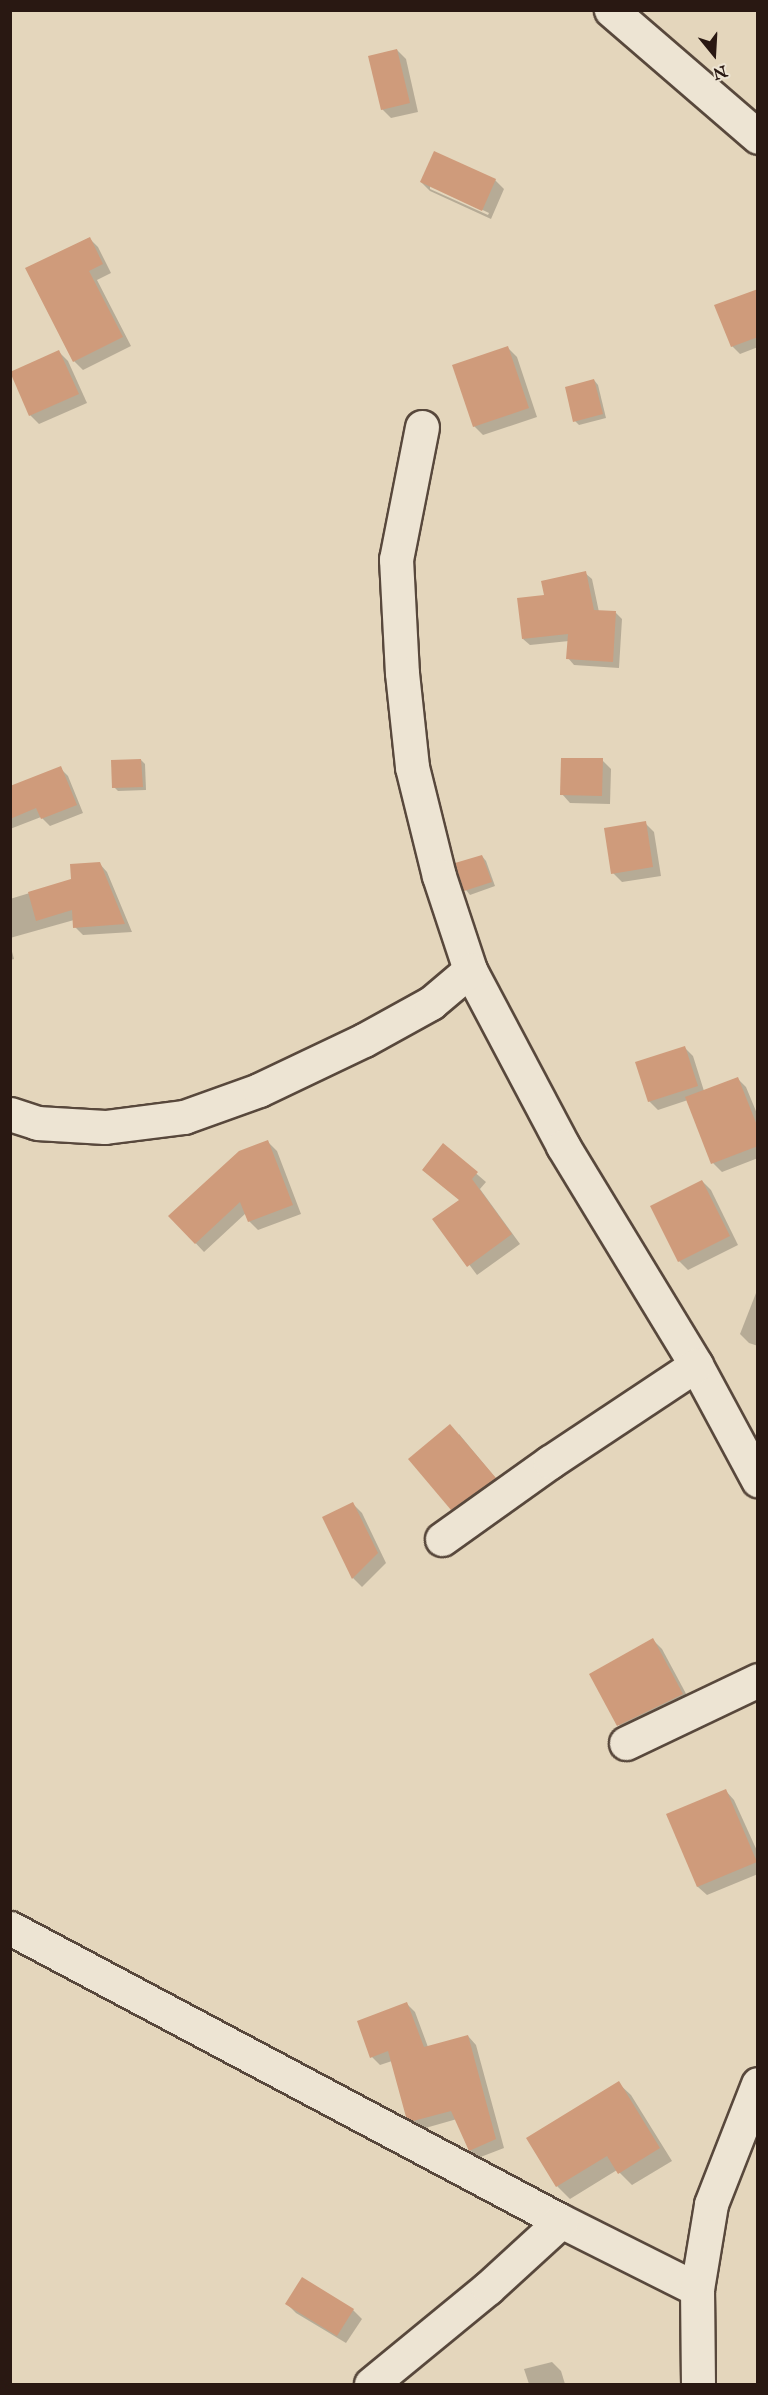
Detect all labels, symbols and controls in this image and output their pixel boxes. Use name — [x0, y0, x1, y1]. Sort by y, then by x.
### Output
north arrow — [684, 24, 744, 84]
text: N — [710, 59, 729, 83]

